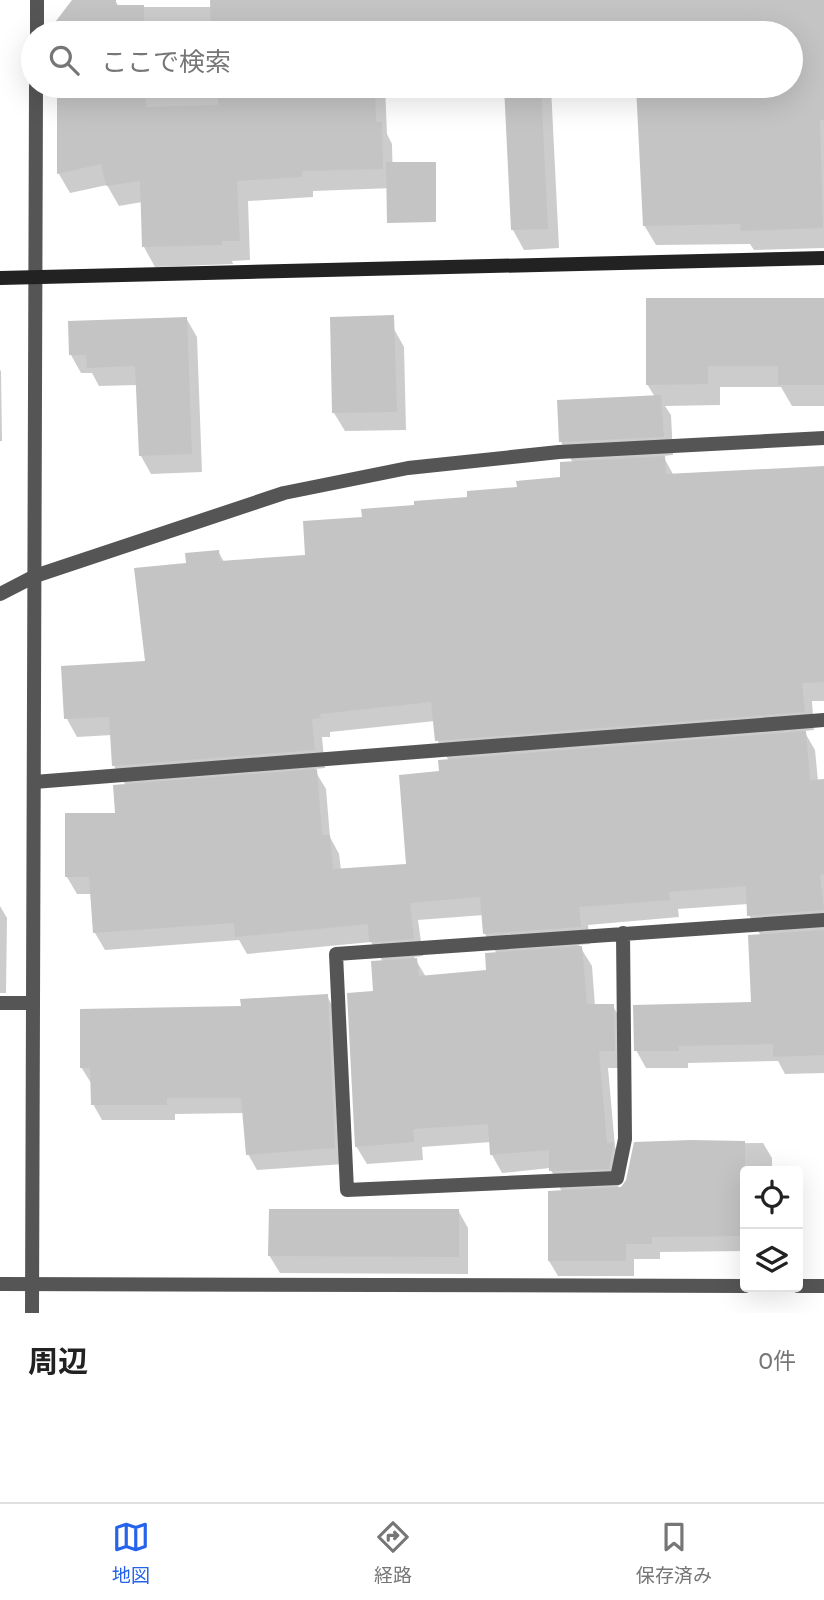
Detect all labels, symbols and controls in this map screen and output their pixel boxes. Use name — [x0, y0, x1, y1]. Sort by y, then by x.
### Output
search box — [21, 21, 803, 98]
icon: search — [45, 41, 83, 79]
text: ここで検索 — [101, 47, 231, 78]
map controls — [740, 1166, 803, 1292]
button: locate — [740, 1166, 803, 1229]
button: layers — [740, 1229, 803, 1292]
text: 周辺 — [28, 1344, 88, 1381]
text: 0件 — [759, 1348, 796, 1376]
tab: 地図 — [112, 1518, 150, 1587]
tab: 経路 — [374, 1518, 412, 1587]
tab: 保存済み — [636, 1518, 712, 1587]

